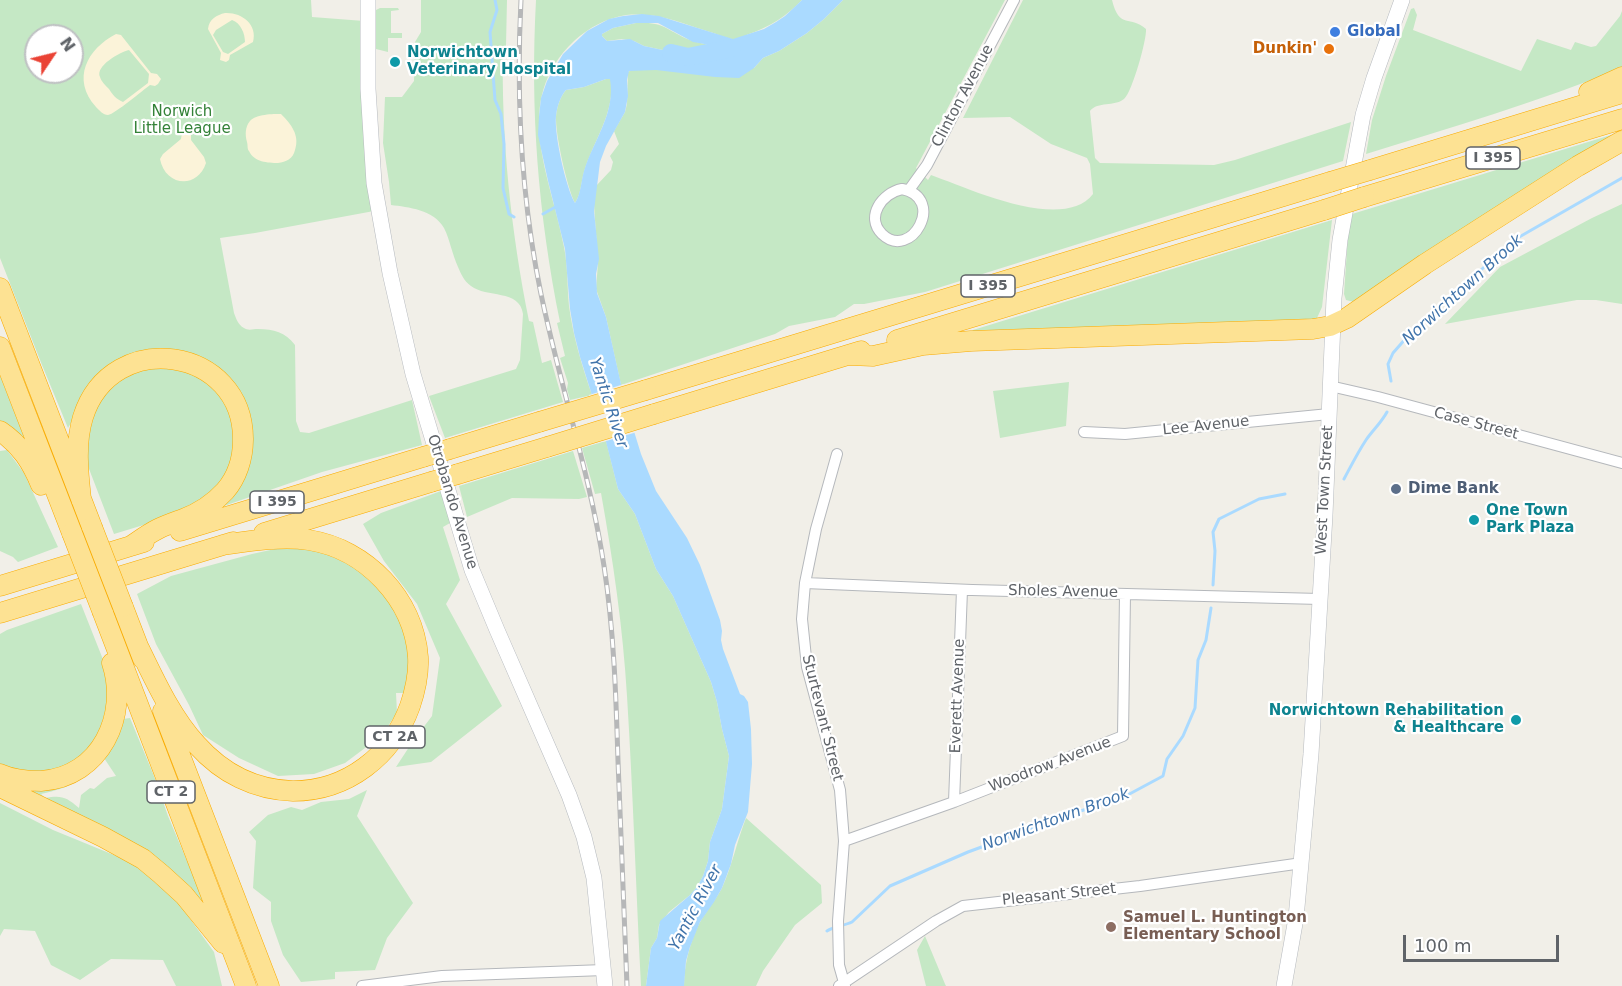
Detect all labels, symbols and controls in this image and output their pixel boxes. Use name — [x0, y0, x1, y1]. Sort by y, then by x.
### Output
place label: Global — [1347, 23, 1401, 41]
north arrow — [24, 24, 84, 84]
marker: Global — [1328, 25, 1342, 39]
text: N — [56, 34, 79, 55]
place label: Dunkin' — [1253, 40, 1317, 58]
street label: Clinton Avenue — [928, 42, 998, 150]
marker: Dunkin' — [1322, 42, 1336, 56]
place label: Norwichtown Veterinary Hospital — [407, 44, 571, 79]
marker: Norwichtown Veterinary Hospital — [388, 55, 402, 69]
park label: Norwich Little League — [133, 103, 231, 138]
road number: I 395 — [1466, 147, 1520, 169]
water label: Norwichtown Brook — [1399, 231, 1527, 349]
road number: I 395 — [961, 275, 1015, 297]
water label: Yantic River — [584, 355, 632, 451]
street label: Case Street — [1432, 404, 1520, 444]
street label: Lee Avenue — [1162, 412, 1250, 440]
street label: West Town Street — [1313, 425, 1337, 555]
street label: Otrobando Avenue — [423, 432, 481, 572]
place label: Dime Bank — [1408, 480, 1499, 498]
marker: Dime Bank — [1389, 482, 1403, 496]
road number: I 395 — [250, 491, 304, 513]
place label: One Town Park Plaza — [1486, 502, 1574, 537]
marker: One Town Park Plaza — [1467, 513, 1481, 527]
street label: Sholes Avenue — [1008, 582, 1118, 602]
street label: Everett Avenue — [947, 638, 969, 754]
street label: Sturtevant Street — [798, 653, 846, 783]
place label: Norwichtown Rehabilitation & Healthcare — [1269, 702, 1504, 737]
marker: Norwichtown Rehabilitation & Healthcare — [1509, 713, 1523, 727]
road number: CT 2A — [365, 726, 425, 748]
street label: Woodrow Avenue — [986, 733, 1114, 797]
road number: CT 2 — [147, 781, 195, 803]
water label: Norwichtown Brook — [980, 784, 1132, 856]
water label: Yantic River — [665, 862, 727, 954]
street label: Pleasant Street — [1001, 880, 1117, 910]
place label: Samuel L. Huntington Elementary School — [1123, 909, 1307, 944]
marker: Samuel L. Huntington Elementary School — [1104, 920, 1118, 934]
scale bar — [1406, 923, 1562, 961]
text: 100 m — [1414, 935, 1472, 956]

